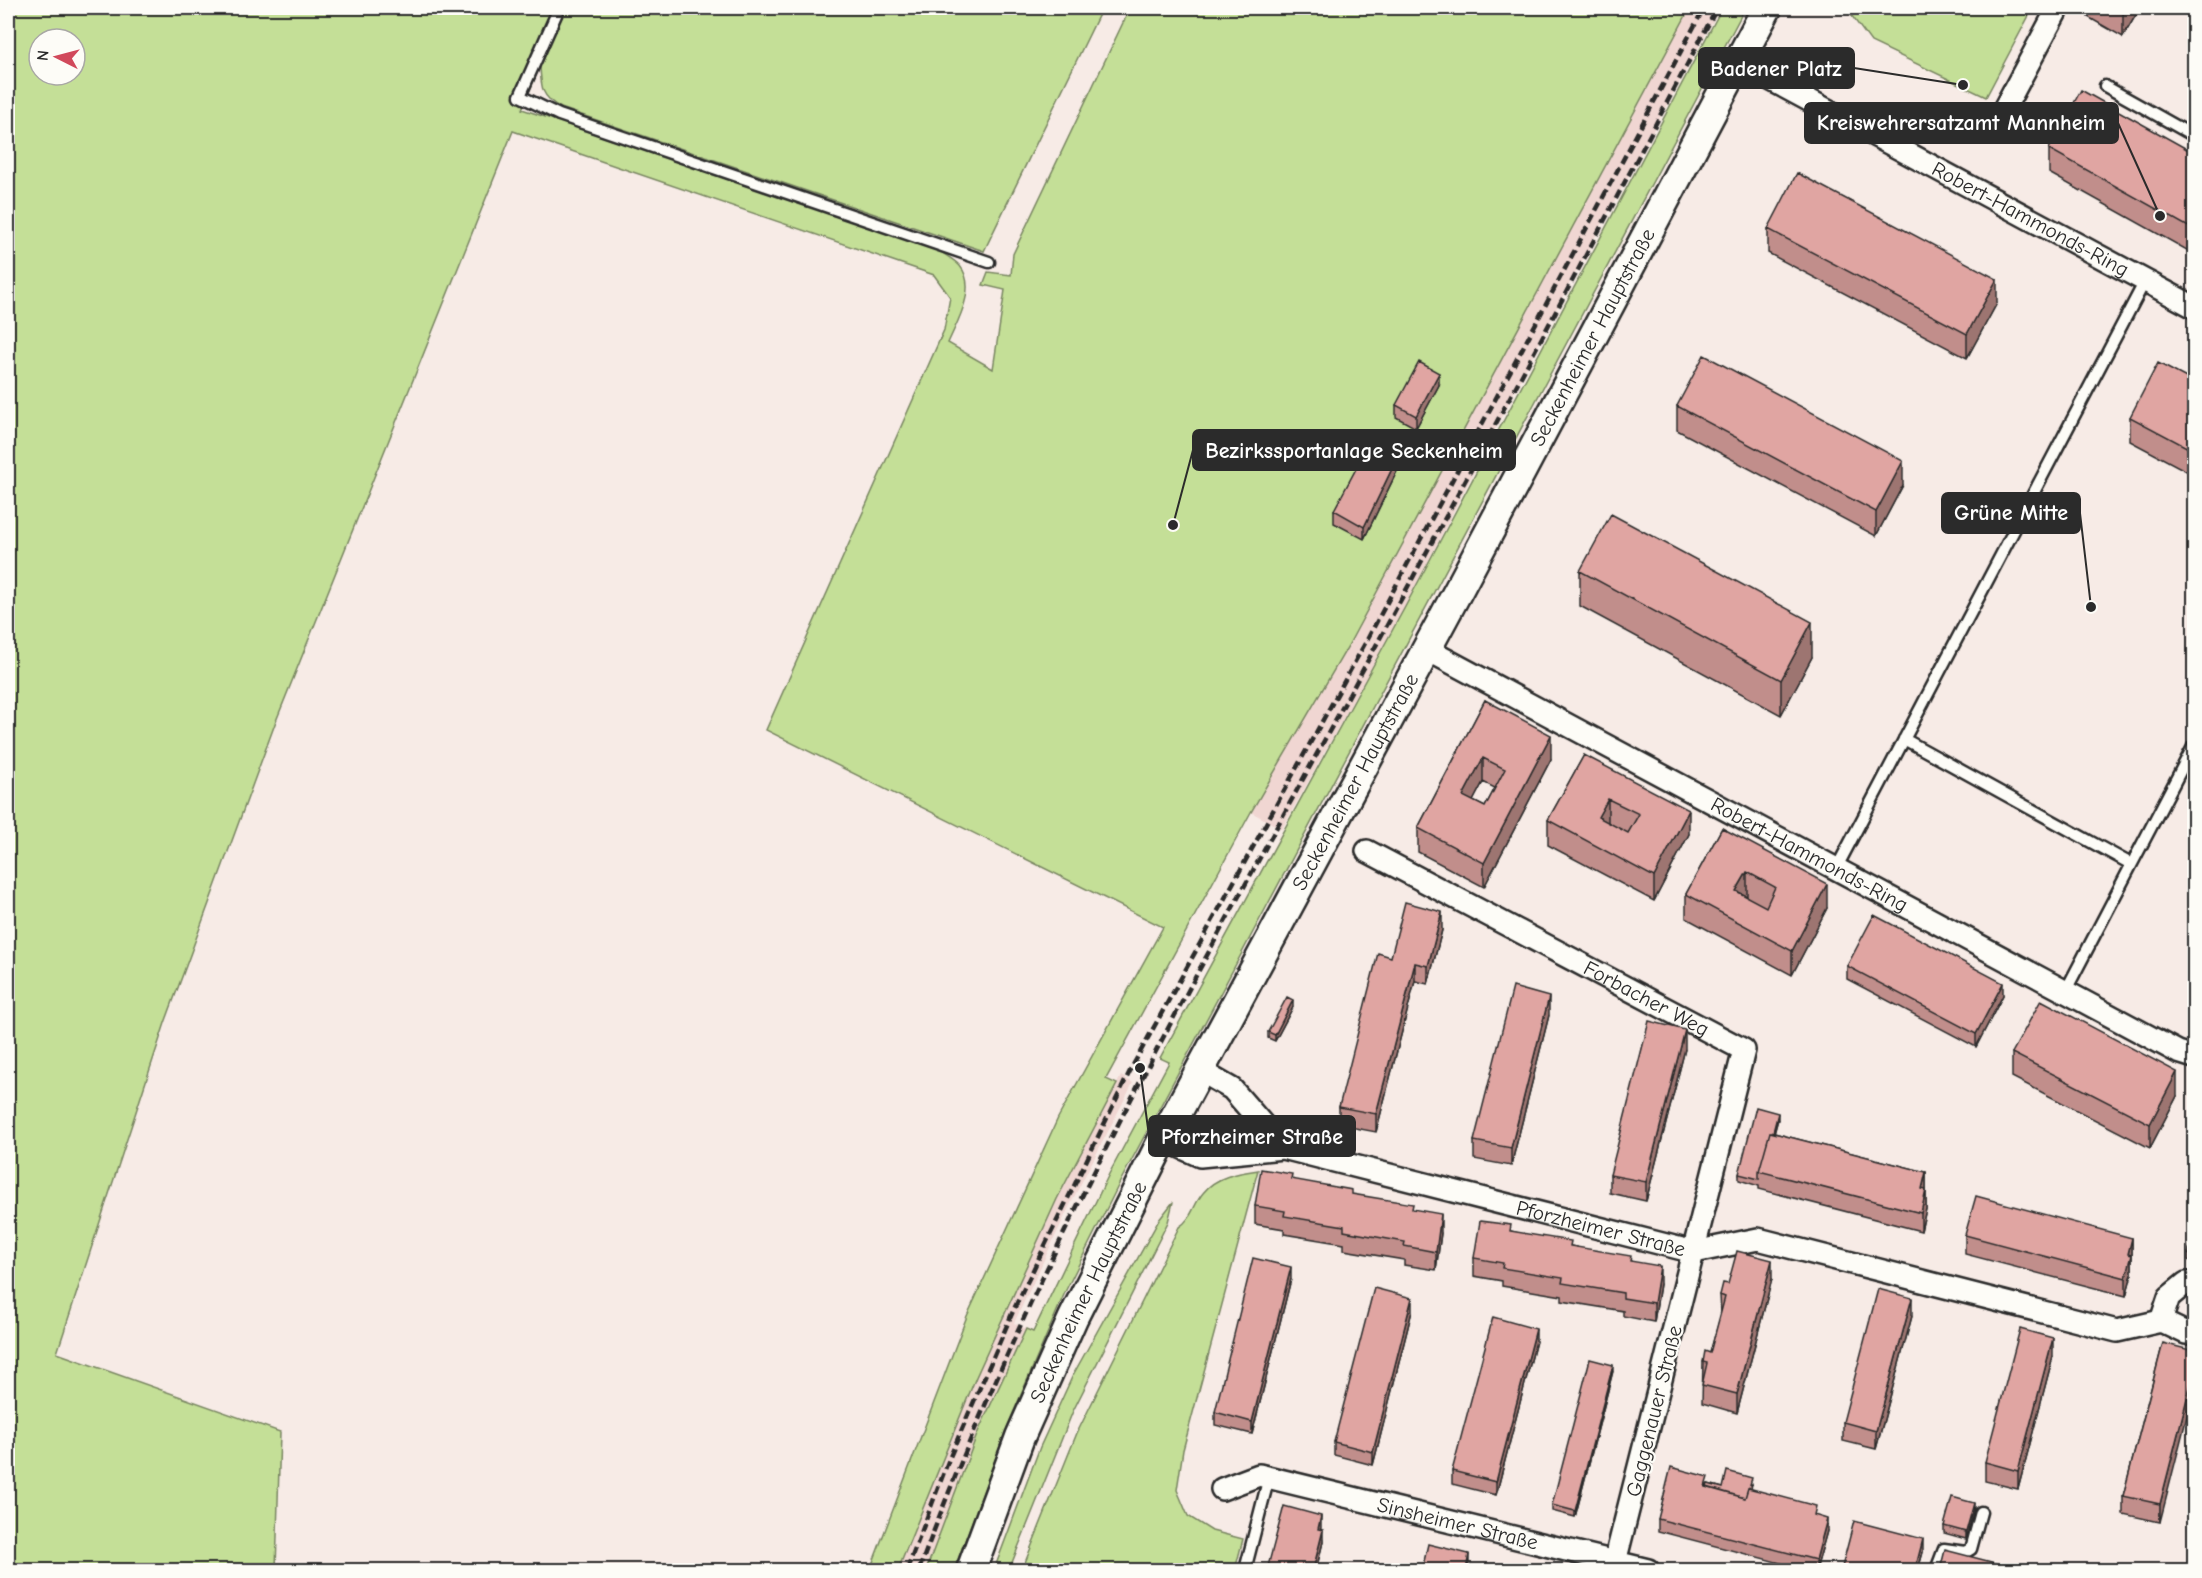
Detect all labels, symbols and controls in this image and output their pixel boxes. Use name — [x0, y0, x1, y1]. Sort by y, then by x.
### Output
north arrow — [27, 27, 87, 87]
callout: Badener Platz — [1699, 48, 1854, 88]
text: N — [34, 49, 53, 62]
text: Badener Platz — [1710, 56, 1842, 82]
callout: Kreiswehrersatzamt Mannheim — [1805, 103, 2118, 143]
text: Kreiswehrersatzamt Mannheim — [1817, 110, 2105, 136]
street label: Robert-Hammonds-Ring — [1928, 157, 2133, 282]
street label: Seckenheimer Hauptstraße — [1525, 224, 1660, 450]
callout: Bezirkssportanlage Seckenheim — [1193, 430, 1515, 470]
text: Bezirkssportanlage Seckenheim — [1205, 438, 1503, 464]
callout: Grüne Mitte — [1942, 493, 2080, 533]
text: Grüne Mitte — [1954, 500, 2068, 526]
street label: Seckenheimer Hauptstraße — [1287, 669, 1423, 894]
street label: Robert-Hammonds-Ring — [1707, 792, 1912, 917]
street label: Forbacher Weg — [1580, 956, 1713, 1041]
callout: Pforzheimer Straße — [1149, 1116, 1355, 1156]
text: Pforzheimer Straße — [1161, 1124, 1343, 1150]
street label: Seckenheimer Hauptstraße — [1025, 1177, 1152, 1406]
street label: Pforzheimer Straße — [1514, 1196, 1688, 1261]
street label: Gaggenauer Straße — [1621, 1323, 1687, 1499]
street label: Sinsheimer Straße — [1375, 1492, 1540, 1555]

